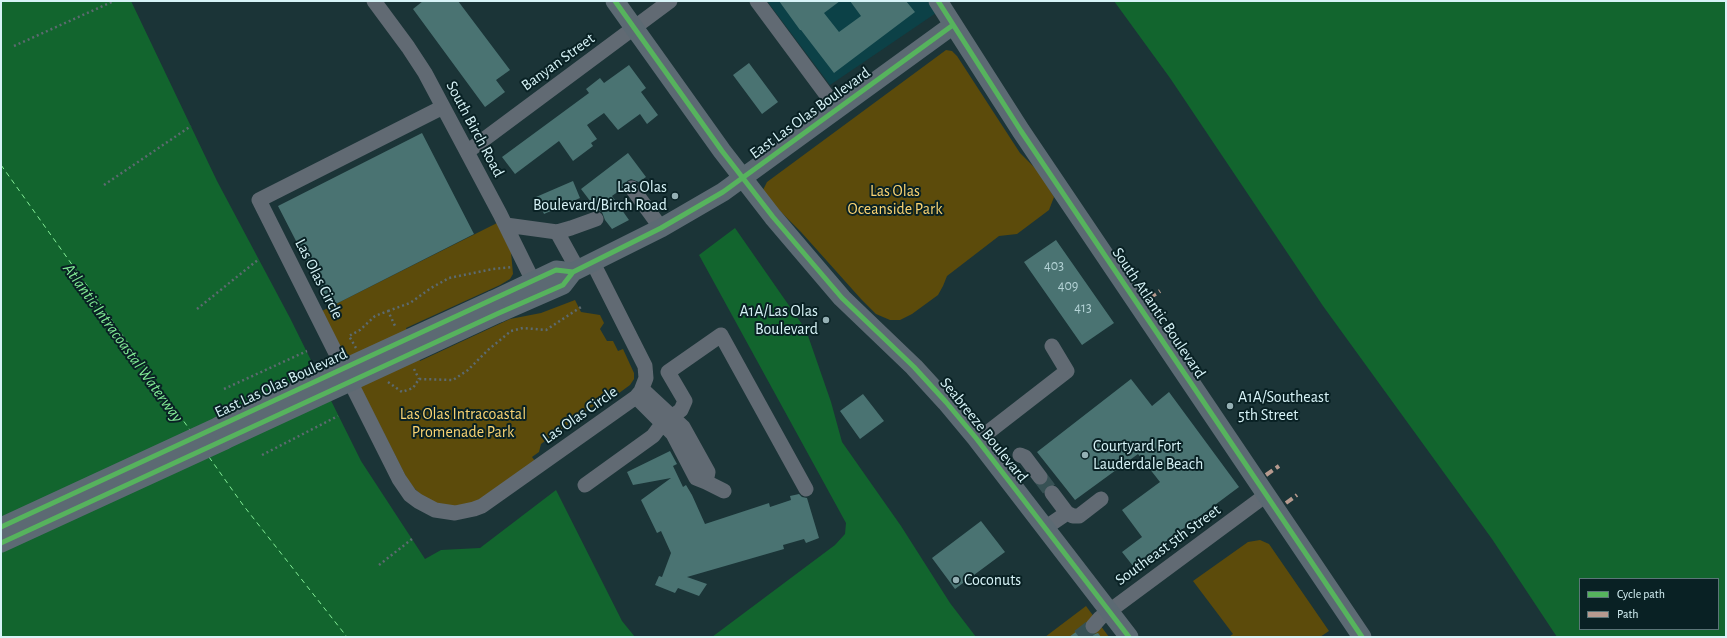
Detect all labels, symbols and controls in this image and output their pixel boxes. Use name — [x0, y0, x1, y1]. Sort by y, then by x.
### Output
street label: Banyan Street — [518, 29, 598, 95]
street label: East Las Olas Boulevard — [746, 63, 874, 163]
street label: South Birch Road — [442, 78, 508, 180]
place label: Las Olas Boulevard/Birch Road — [533, 177, 667, 215]
park label: Las Olas Oceanside Park — [848, 181, 942, 219]
marker: Las Olas Boulevard/Birch Road — [670, 191, 680, 201]
street label: Las Olas Circle — [291, 236, 347, 322]
street label: South Atlantic Boulevard — [1108, 244, 1210, 382]
house number: 403 — [1044, 258, 1064, 274]
water label: Atlantic Intracoastal Waterway — [58, 259, 188, 427]
house number: 409 — [1058, 278, 1078, 294]
house number: 413 — [1074, 300, 1092, 316]
place label: A1A/Las Olas Boulevard — [739, 301, 818, 339]
marker: A1A/Las Olas Boulevard — [821, 315, 831, 325]
street label: East Las Olas Boulevard — [212, 344, 350, 422]
street label: Seabreeze Boulevard — [936, 374, 1032, 486]
street label: Las Olas Circle — [539, 382, 621, 448]
place label: A1A/Southeast 5th Street — [1238, 387, 1329, 425]
marker: A1A/Southeast 5th Street — [1225, 401, 1235, 411]
park label: Las Olas Intracoastal Promenade Park — [400, 404, 526, 442]
place label: Courtyard Fort Lauderdale Beach — [1093, 436, 1203, 474]
marker: Courtyard Fort Lauderdale Beach — [1080, 450, 1090, 460]
street label: Southeast 5th Street — [1112, 500, 1224, 590]
place label: Coconuts — [964, 570, 1021, 590]
marker: Coconuts — [951, 575, 961, 585]
legend — [1579, 578, 1719, 630]
text: Cycle path — [1617, 588, 1665, 600]
text: Path — [1617, 608, 1639, 620]

